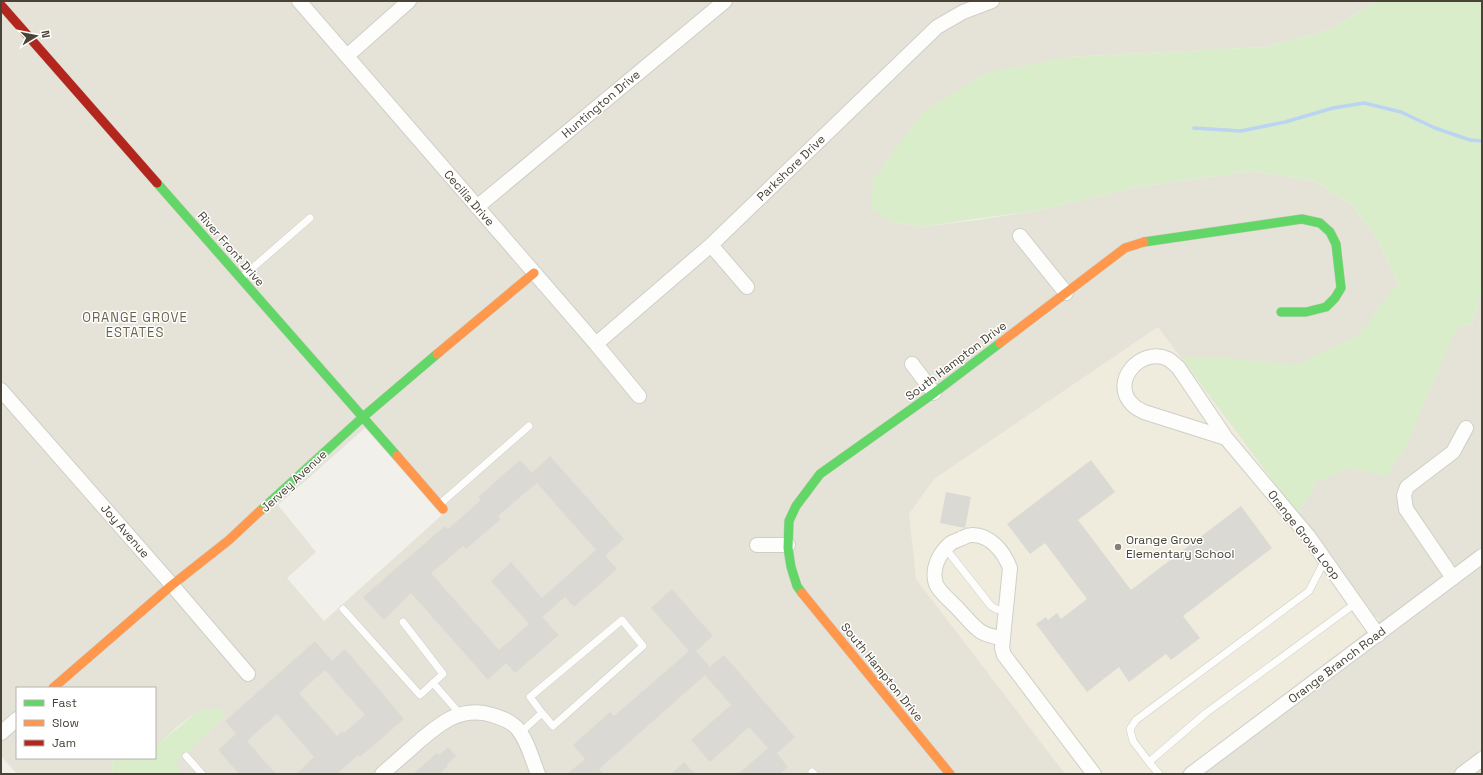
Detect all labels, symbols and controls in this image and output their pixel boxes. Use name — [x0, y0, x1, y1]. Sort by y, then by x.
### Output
north arrow — [16, 16, 56, 56]
text: N — [38, 29, 53, 39]
street label: Huntington Drive — [558, 66, 644, 142]
street label: Parkshore Drive — [753, 131, 829, 205]
street label: Cecilia Drive — [440, 167, 498, 229]
street label: River Front Drive — [194, 208, 268, 290]
district label: ORANGE GROVE ESTATES — [82, 309, 188, 341]
street label: South Hampton Drive — [902, 318, 1010, 404]
street label: Jervey Avenue — [258, 446, 330, 516]
street label: Orange Grove Loop — [1264, 487, 1344, 583]
street label: Joy Avenue — [97, 501, 153, 561]
place label: Orange Grove Elementary School — [1126, 532, 1234, 562]
marker: Orange Grove Elementary School — [1113, 542, 1123, 552]
street label: South Hampton Drive — [837, 619, 927, 725]
street label: Orange Branch Road — [1285, 623, 1389, 707]
legend — [16, 687, 156, 759]
text: Fast — [52, 695, 77, 711]
text: Slow — [52, 715, 79, 731]
text: Jam — [52, 735, 76, 751]

